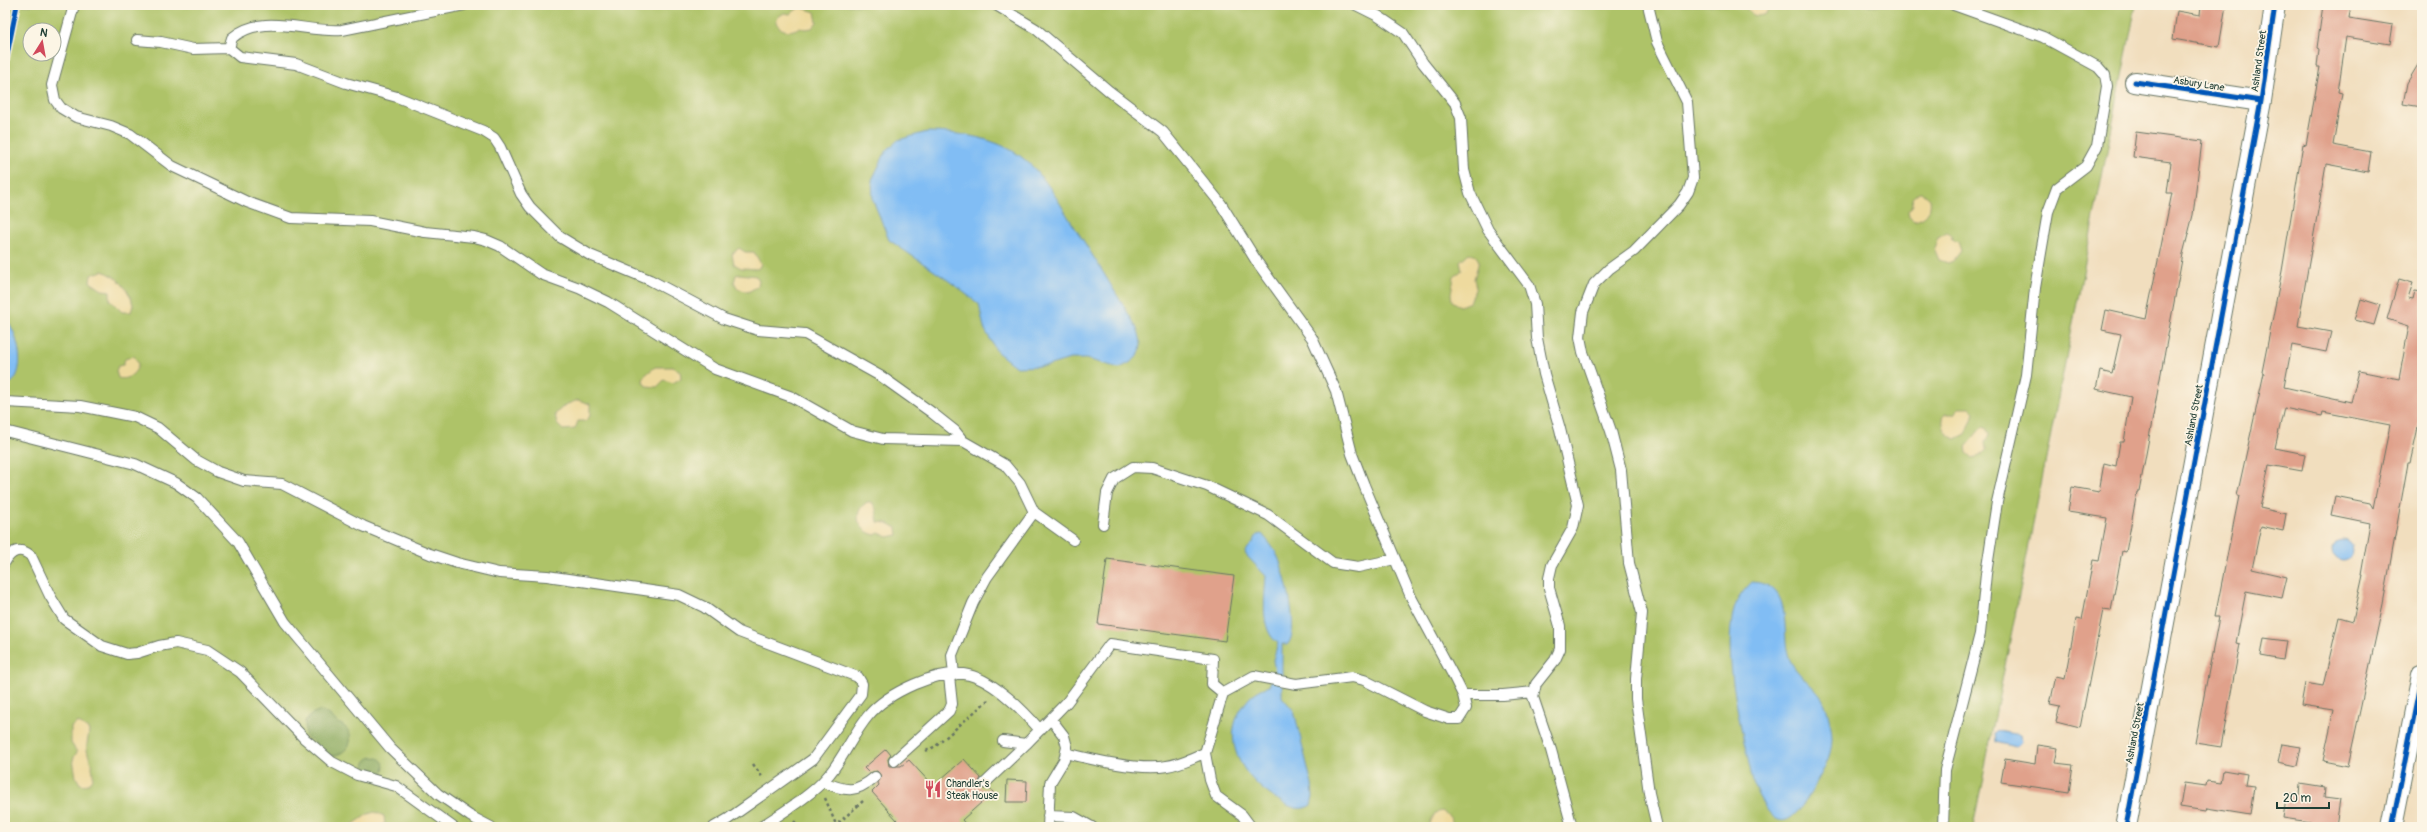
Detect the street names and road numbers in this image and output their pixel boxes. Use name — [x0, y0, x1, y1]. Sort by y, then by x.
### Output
street label: Ashland Street — [2249, 29, 2269, 93]
street label: Asbury Lane — [2172, 74, 2225, 94]
street label: Ashland Street — [2182, 383, 2206, 447]
street label: Ashland Street — [2123, 701, 2147, 765]

